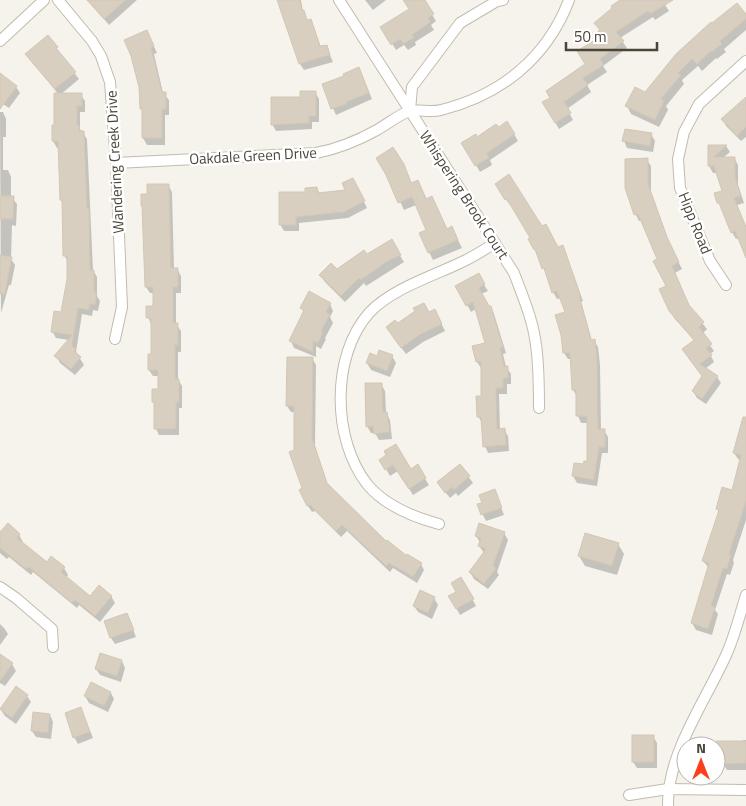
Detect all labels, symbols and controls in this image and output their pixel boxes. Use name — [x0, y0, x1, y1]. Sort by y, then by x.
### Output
scale bar — [566, 20, 657, 52]
text: 50 m — [574, 25, 607, 48]
street label: Wandering Creek Drive — [99, 90, 130, 234]
street label: Whispering Brook Court — [414, 126, 515, 264]
street label: Oakdale Green Drive — [189, 141, 317, 170]
street label: Hipp Road — [673, 188, 718, 257]
north arrow — [676, 736, 726, 786]
text: N — [696, 737, 706, 758]

